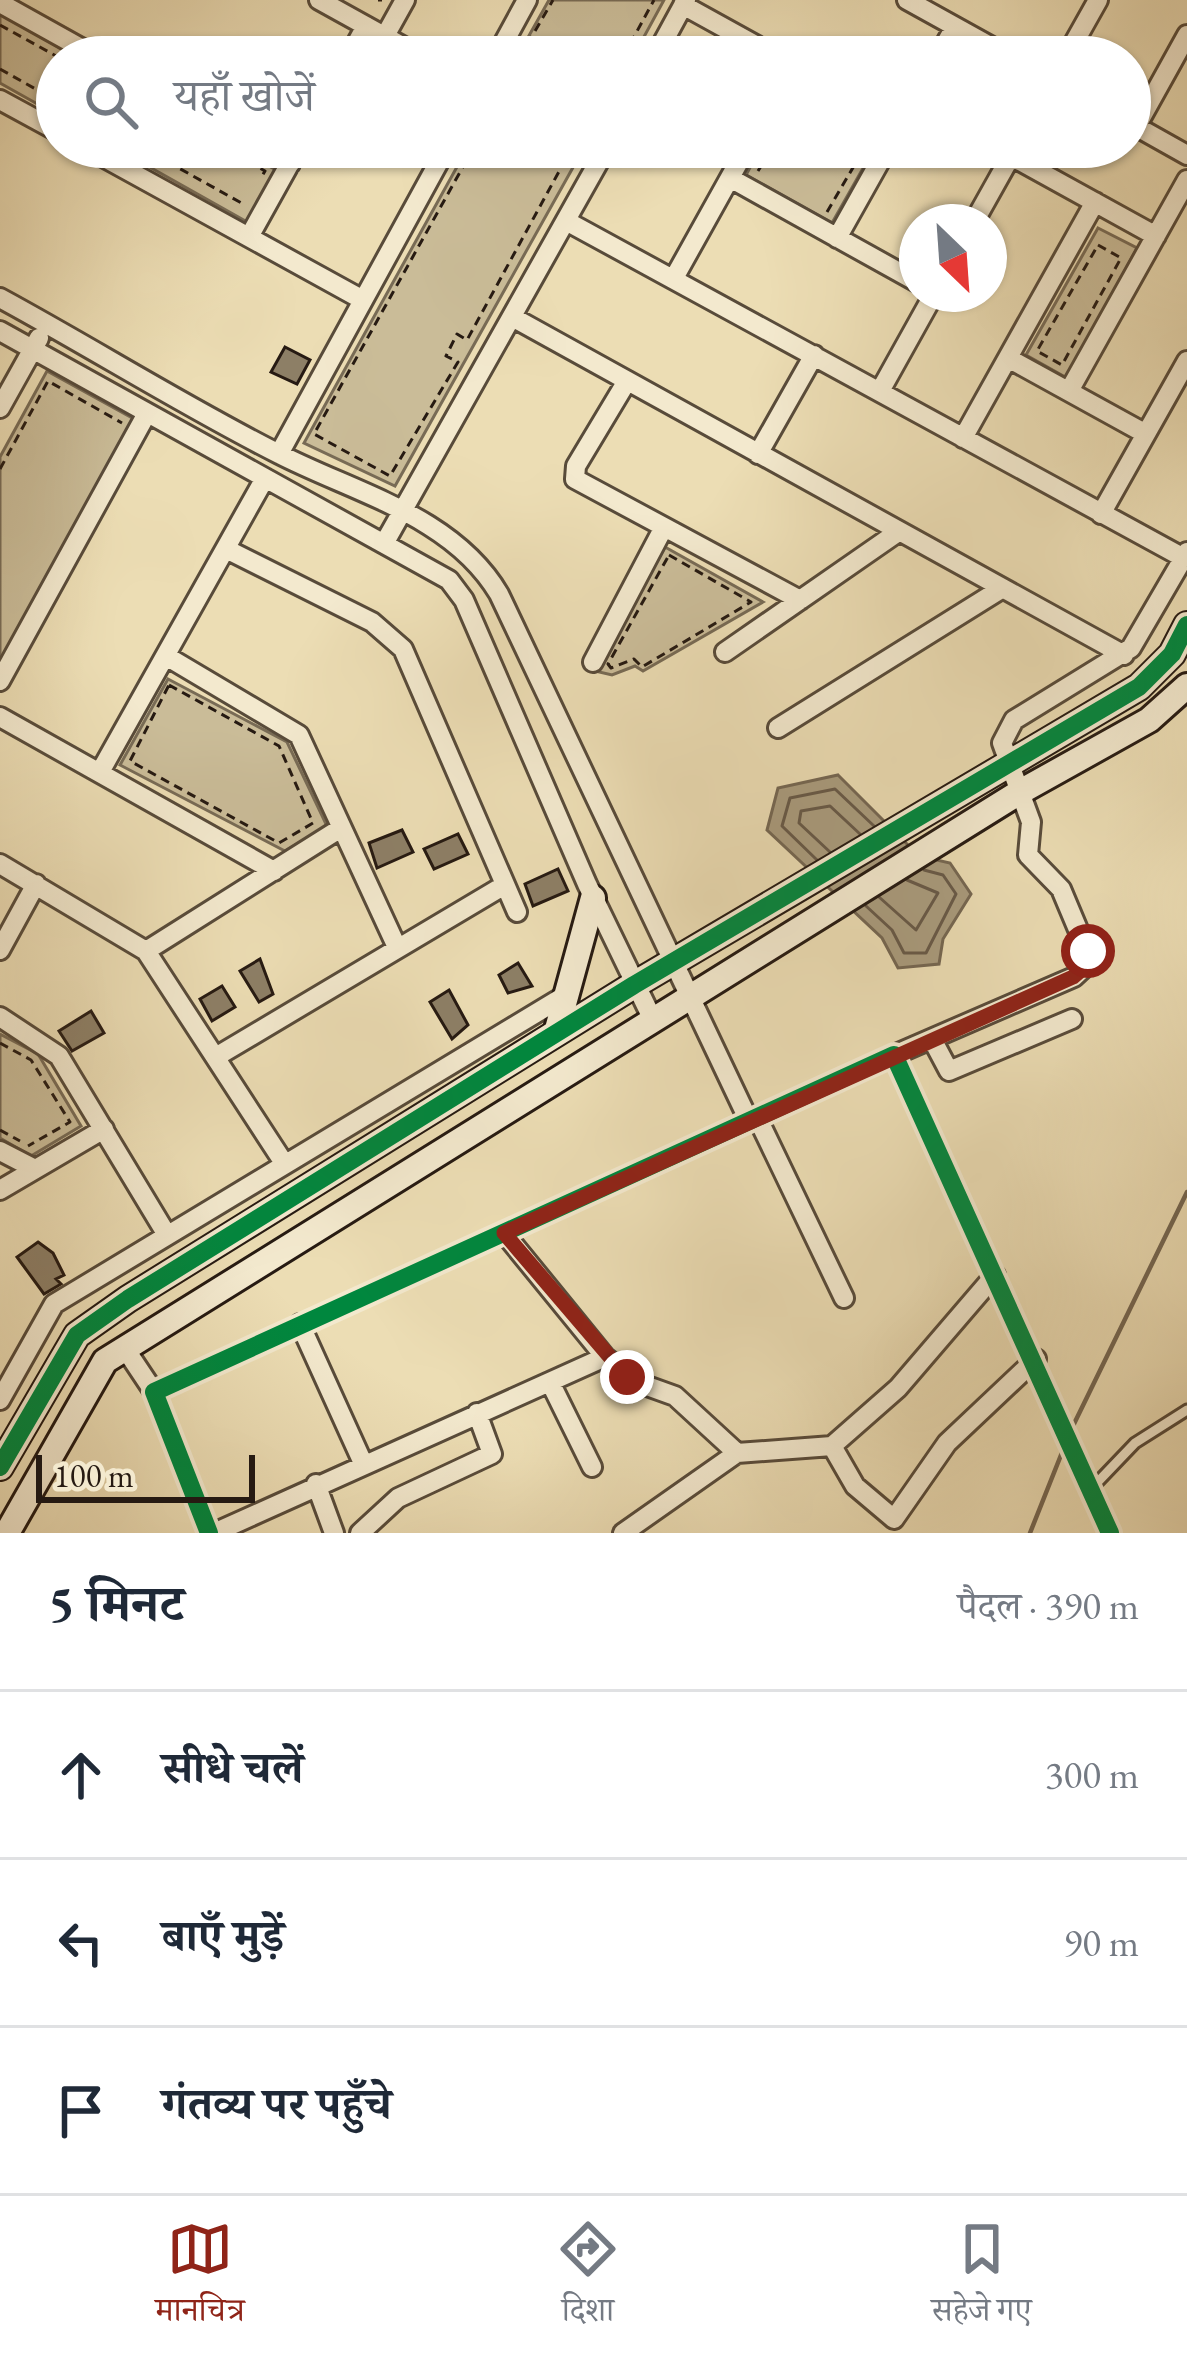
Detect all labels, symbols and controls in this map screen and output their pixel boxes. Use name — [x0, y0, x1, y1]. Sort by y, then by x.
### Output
search box — [36, 36, 1151, 168]
text: यहाँ खोजें — [174, 66, 315, 124]
icon: search — [78, 69, 144, 135]
north arrow — [899, 204, 1007, 312]
route start — [1061, 924, 1115, 978]
route end — [600, 1350, 654, 1404]
scale bar — [36, 1449, 255, 1502]
text: 100 m — [54, 1454, 134, 1497]
text: 5 मिनट — [48, 1570, 184, 1636]
text: पैदल · 390 m — [958, 1580, 1139, 1631]
text: सीधे चलें — [162, 1738, 303, 1796]
icon: ahead — [48, 1742, 114, 1808]
text: 300 m — [1045, 1749, 1139, 1800]
text: बाएँ मुड़ें — [162, 1906, 284, 1964]
icon: left — [48, 1910, 114, 1976]
text: 90 m — [1063, 1917, 1139, 1968]
text: गंतव्य पर पहुँचे — [162, 2074, 391, 2132]
icon: arrive — [48, 2078, 114, 2144]
tab: मानचित्र — [155, 2216, 245, 2342]
tab: दिशा — [555, 2216, 621, 2342]
tab: सहेजे गए — [931, 2216, 1032, 2342]

